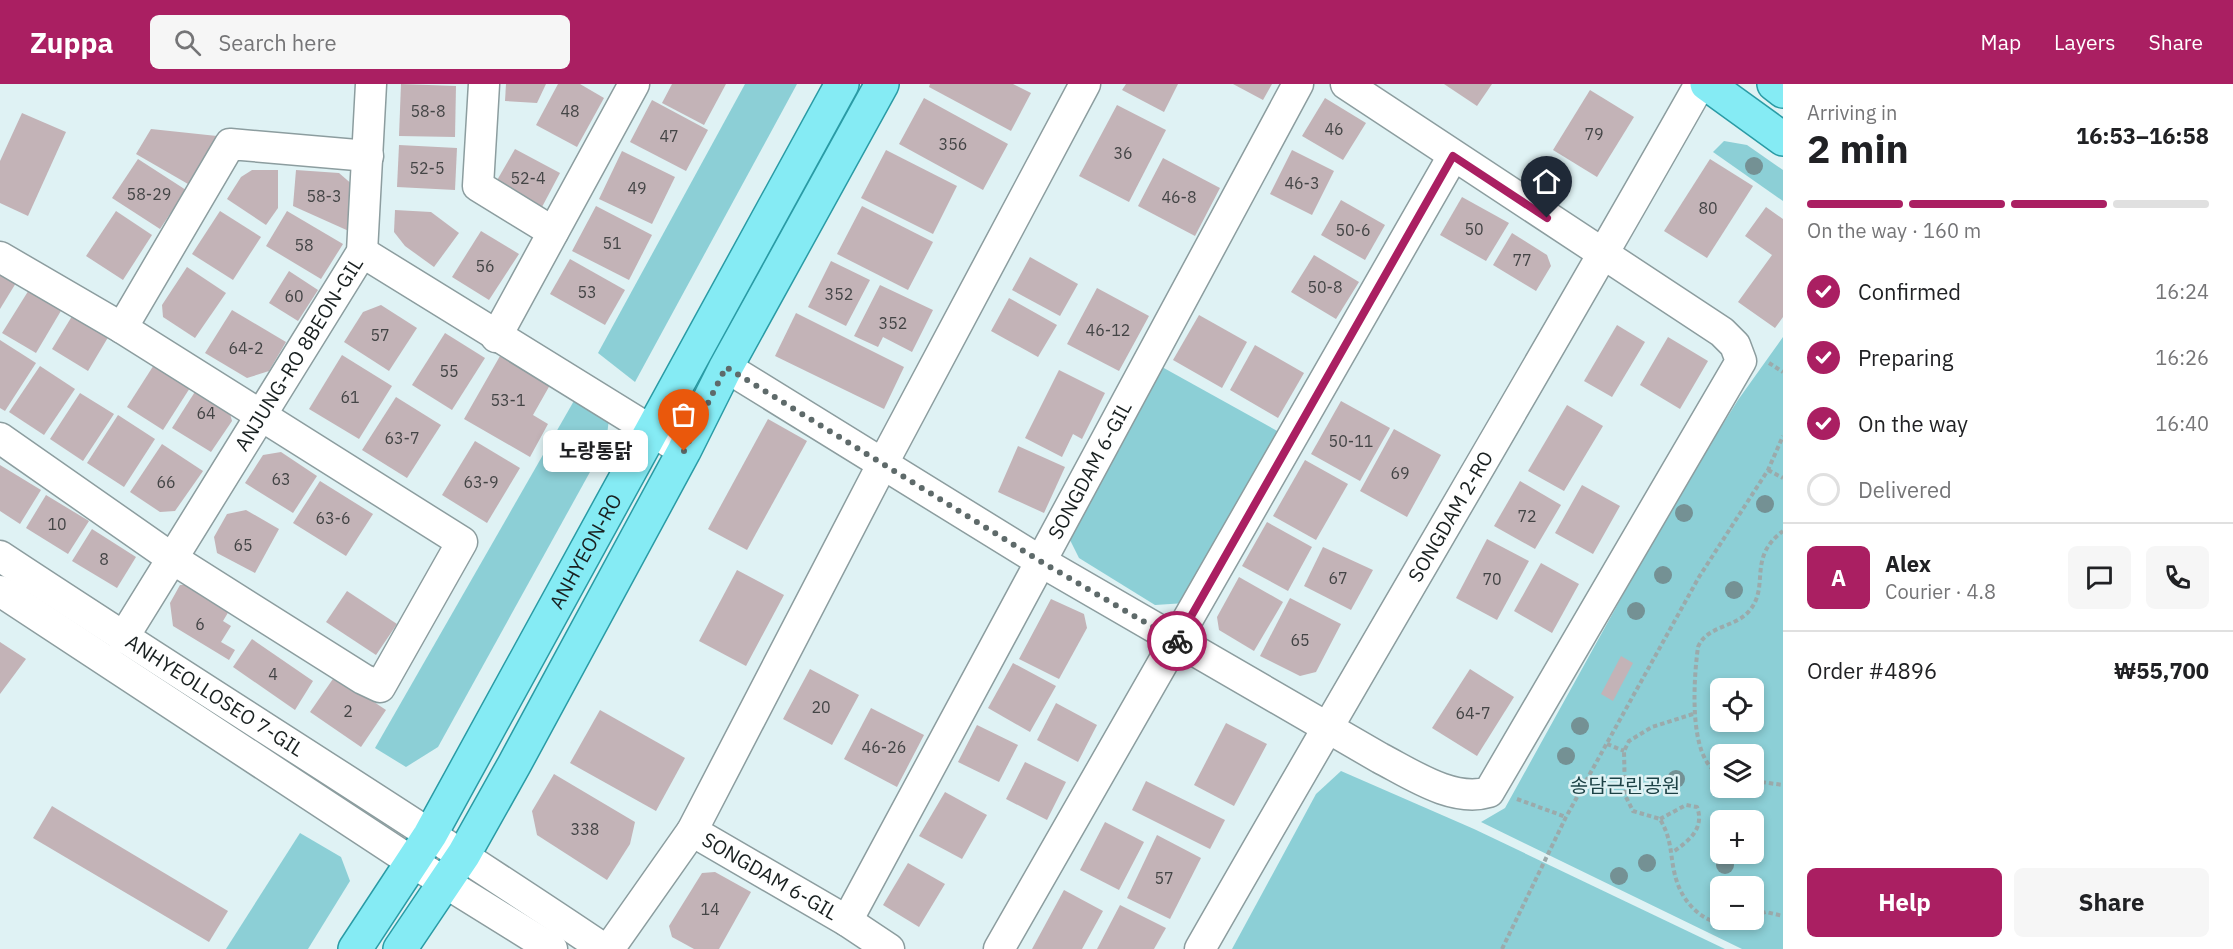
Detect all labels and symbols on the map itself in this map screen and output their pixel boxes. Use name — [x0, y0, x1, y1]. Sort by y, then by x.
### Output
house number: 58-8 — [410, 101, 446, 121]
house number: 48 — [560, 101, 580, 121]
house number: 46 — [1324, 119, 1344, 139]
house number: 79 — [1584, 124, 1604, 144]
house number: 47 — [659, 126, 679, 146]
house number: 356 — [939, 134, 967, 154]
house number: 36 — [1113, 143, 1133, 163]
pin — [1521, 156, 1572, 218]
house number: 52-5 — [409, 158, 445, 178]
house number: 52-4 — [510, 168, 546, 188]
house number: 46-3 — [1284, 173, 1320, 193]
house number: 49 — [627, 178, 647, 198]
house number: 58-29 — [127, 184, 171, 204]
house number: 58-3 — [306, 186, 342, 206]
house number: 46-8 — [1161, 187, 1197, 207]
house number: 80 — [1698, 198, 1718, 218]
house number: 50 — [1464, 219, 1484, 239]
house number: 50-6 — [1335, 220, 1371, 240]
house number: 51 — [602, 233, 622, 253]
house number: 58 — [294, 235, 314, 255]
house number: 77 — [1512, 250, 1532, 270]
street label: ANJUNG-RO 8BEON-GIL — [228, 252, 369, 456]
house number: 56 — [475, 256, 495, 276]
house number: 50-8 — [1307, 277, 1343, 297]
house number: 53 — [577, 282, 597, 302]
house number: 352 — [825, 284, 853, 304]
house number: 60 — [284, 286, 304, 306]
house number: 352 — [879, 313, 907, 333]
house number: 46-12 — [1086, 320, 1130, 340]
house number: 57 — [370, 325, 390, 345]
house number: 64-2 — [228, 338, 264, 358]
house number: 55 — [439, 361, 459, 381]
house number: 61 — [340, 387, 360, 407]
pin — [658, 389, 709, 451]
house number: 53-1 — [490, 390, 526, 410]
street label: SONGDAM 6-GIL — [1041, 396, 1138, 544]
house number: 64 — [196, 403, 216, 423]
house number: 63-7 — [384, 428, 420, 448]
callout: 노랑통닭 — [543, 430, 648, 472]
house number: 50-11 — [1329, 431, 1373, 451]
street label: SONGDAM 2-RO — [1401, 446, 1499, 587]
house number: 69 — [1390, 463, 1410, 483]
house number: 63 — [271, 469, 291, 489]
house number: 66 — [156, 472, 176, 492]
house number: 63-9 — [463, 472, 499, 492]
street label: ANHYEON-RO — [543, 489, 628, 614]
house number: 72 — [1517, 506, 1537, 526]
house number: 63-6 — [315, 508, 351, 528]
house number: 10 — [47, 514, 67, 534]
house number: 65 — [233, 535, 253, 555]
house number: 8 — [99, 549, 109, 569]
house number: 67 — [1328, 568, 1348, 588]
house number: 70 — [1482, 569, 1502, 589]
courier — [1147, 611, 1207, 671]
house number: 6 — [195, 614, 205, 634]
street label: ANHYEOLLOSEO 7-GIL — [121, 628, 309, 762]
house number: 65 — [1290, 630, 1310, 650]
house number: 4 — [268, 664, 278, 684]
house number: 20 — [811, 697, 831, 717]
house number: 2 — [343, 701, 353, 721]
house number: 64-7 — [1455, 703, 1491, 723]
house number: 46-26 — [862, 737, 906, 757]
park label: 송담근린공원 — [1570, 772, 1680, 799]
house number: 338 — [571, 819, 599, 839]
street label: SONGDAM 6-GIL — [697, 826, 843, 926]
house number: 57 — [1154, 868, 1174, 888]
house number: 14 — [700, 899, 720, 919]

